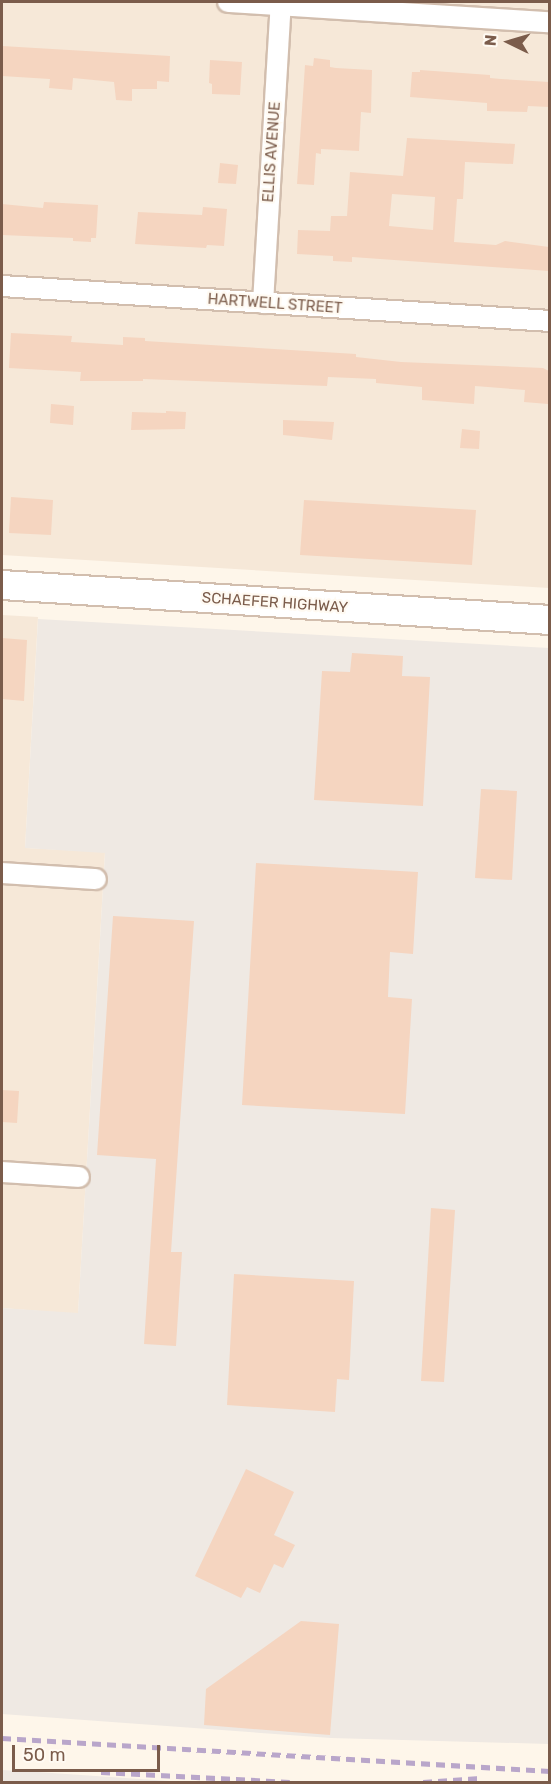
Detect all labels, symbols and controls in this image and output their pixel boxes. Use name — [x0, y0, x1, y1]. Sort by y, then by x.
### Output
north arrow — [479, 12, 539, 72]
text: N — [481, 34, 501, 47]
street label: ELLIS AVENUE — [259, 101, 285, 203]
street label: HARTWELL STREET — [207, 290, 343, 318]
street label: SCHAEFER HIGHWAY — [201, 589, 349, 617]
scale bar — [15, 1733, 164, 1771]
text: 50 m — [23, 1744, 66, 1766]

